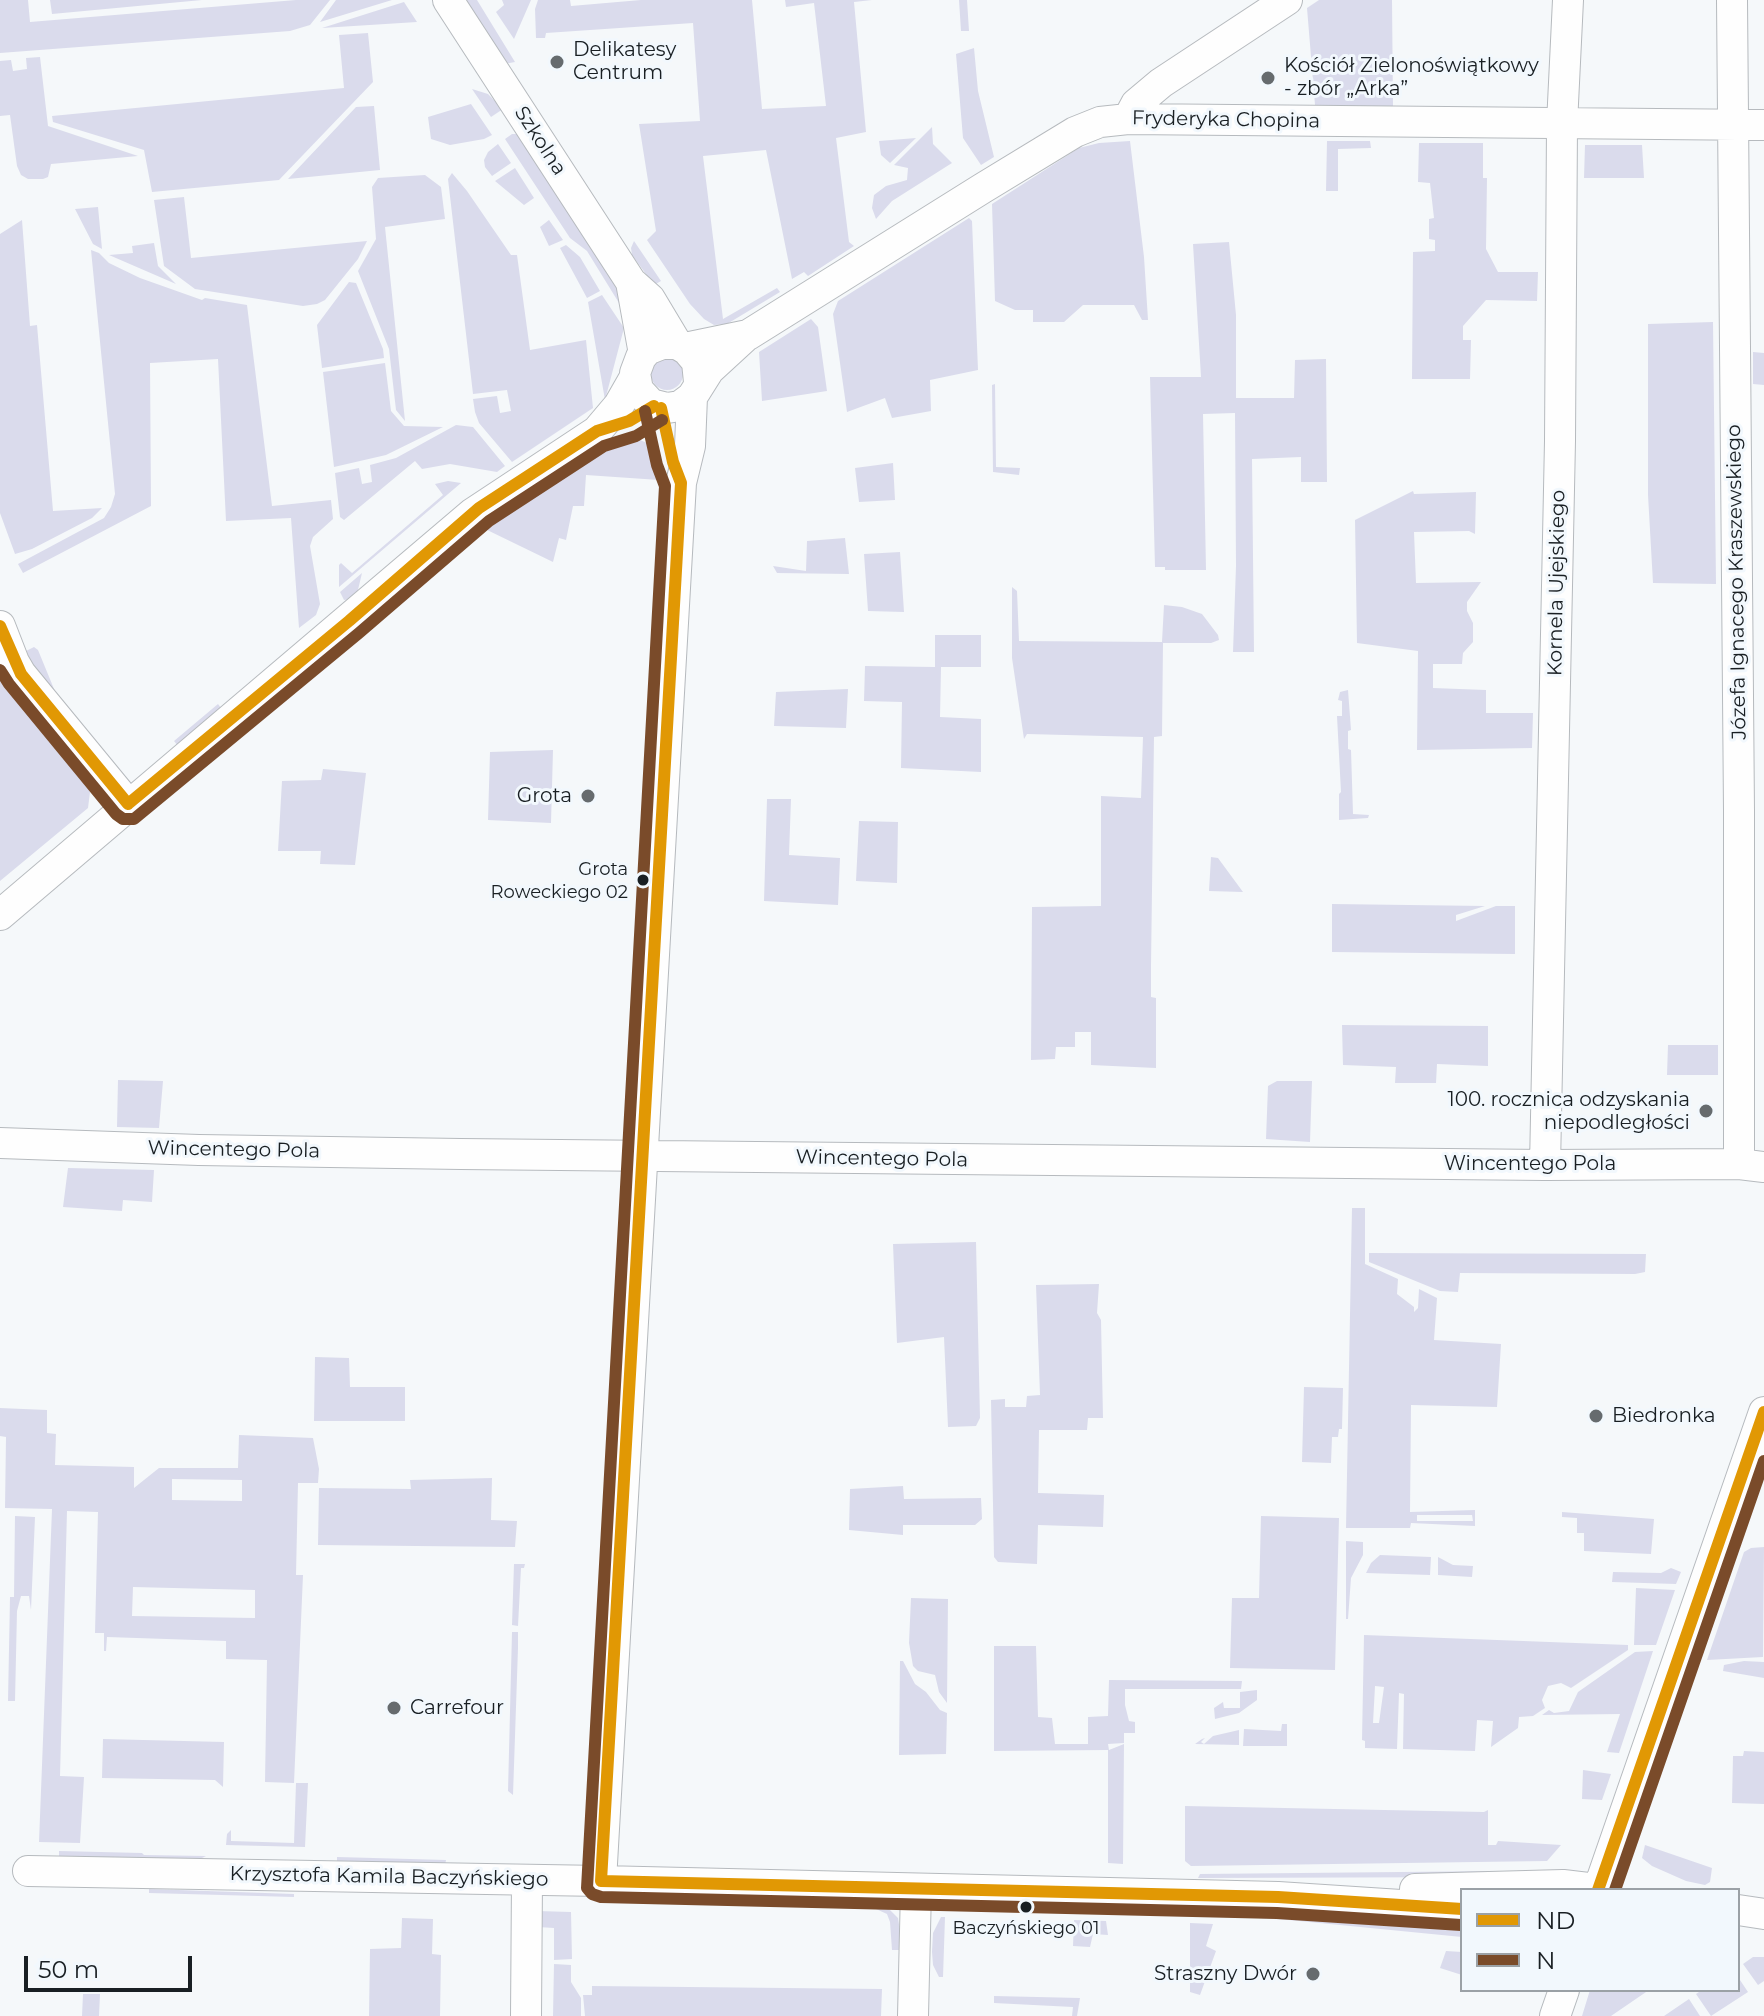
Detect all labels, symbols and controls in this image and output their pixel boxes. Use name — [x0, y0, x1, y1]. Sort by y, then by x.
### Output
place label: Delikatesy Centrum — [573, 38, 676, 85]
marker: Delikatesy Centrum — [548, 53, 566, 71]
place label: Kościół Zielonoświątkowy - zbór „Arka” — [1284, 54, 1539, 101]
marker: Kościół Zielonoświątkowy - zbór „Arka” — [1259, 69, 1277, 87]
street label: Szkolna — [509, 102, 571, 180]
street label: Fryderyka Chopina — [1132, 106, 1320, 134]
street label: Józefa Ignacego Kraszewskiego — [1722, 424, 1752, 740]
street label: Kornela Ujejskiego — [1543, 490, 1571, 676]
place label: Grota — [517, 784, 572, 808]
marker: Grota — [579, 787, 597, 805]
place label: Grota Roweckiego 02 — [491, 859, 628, 902]
marker: Grota Roweckiego 02 — [635, 872, 651, 888]
place label: 100. rocznica odzyskania niepodległości — [1447, 1088, 1690, 1135]
marker: 100. rocznica odzyskania niepodległości — [1697, 1102, 1715, 1120]
street label: Wincentego Pola — [148, 1136, 320, 1164]
street label: Wincentego Pola — [796, 1145, 968, 1173]
street label: Wincentego Pola — [1444, 1152, 1616, 1176]
place label: Biedronka — [1612, 1404, 1715, 1428]
marker: Biedronka — [1587, 1407, 1605, 1425]
place label: Carrefour — [410, 1696, 504, 1720]
marker: Carrefour — [385, 1699, 403, 1717]
street label: Krzysztofa Kamila Baczyńskiego — [229, 1862, 549, 1892]
legend — [1460, 1888, 1740, 1992]
marker: Baczyńskiego 01 — [1018, 1899, 1034, 1915]
text: ND — [1536, 1906, 1575, 1935]
place label: Baczyńskiego 01 — [952, 1918, 1100, 1940]
scale bar — [28, 1940, 196, 1990]
text: N — [1536, 1946, 1556, 1975]
text: 50 m — [38, 1955, 99, 1984]
place label: Straszny Dwór — [1154, 1962, 1297, 1986]
marker: Straszny Dwór — [1304, 1965, 1322, 1983]

